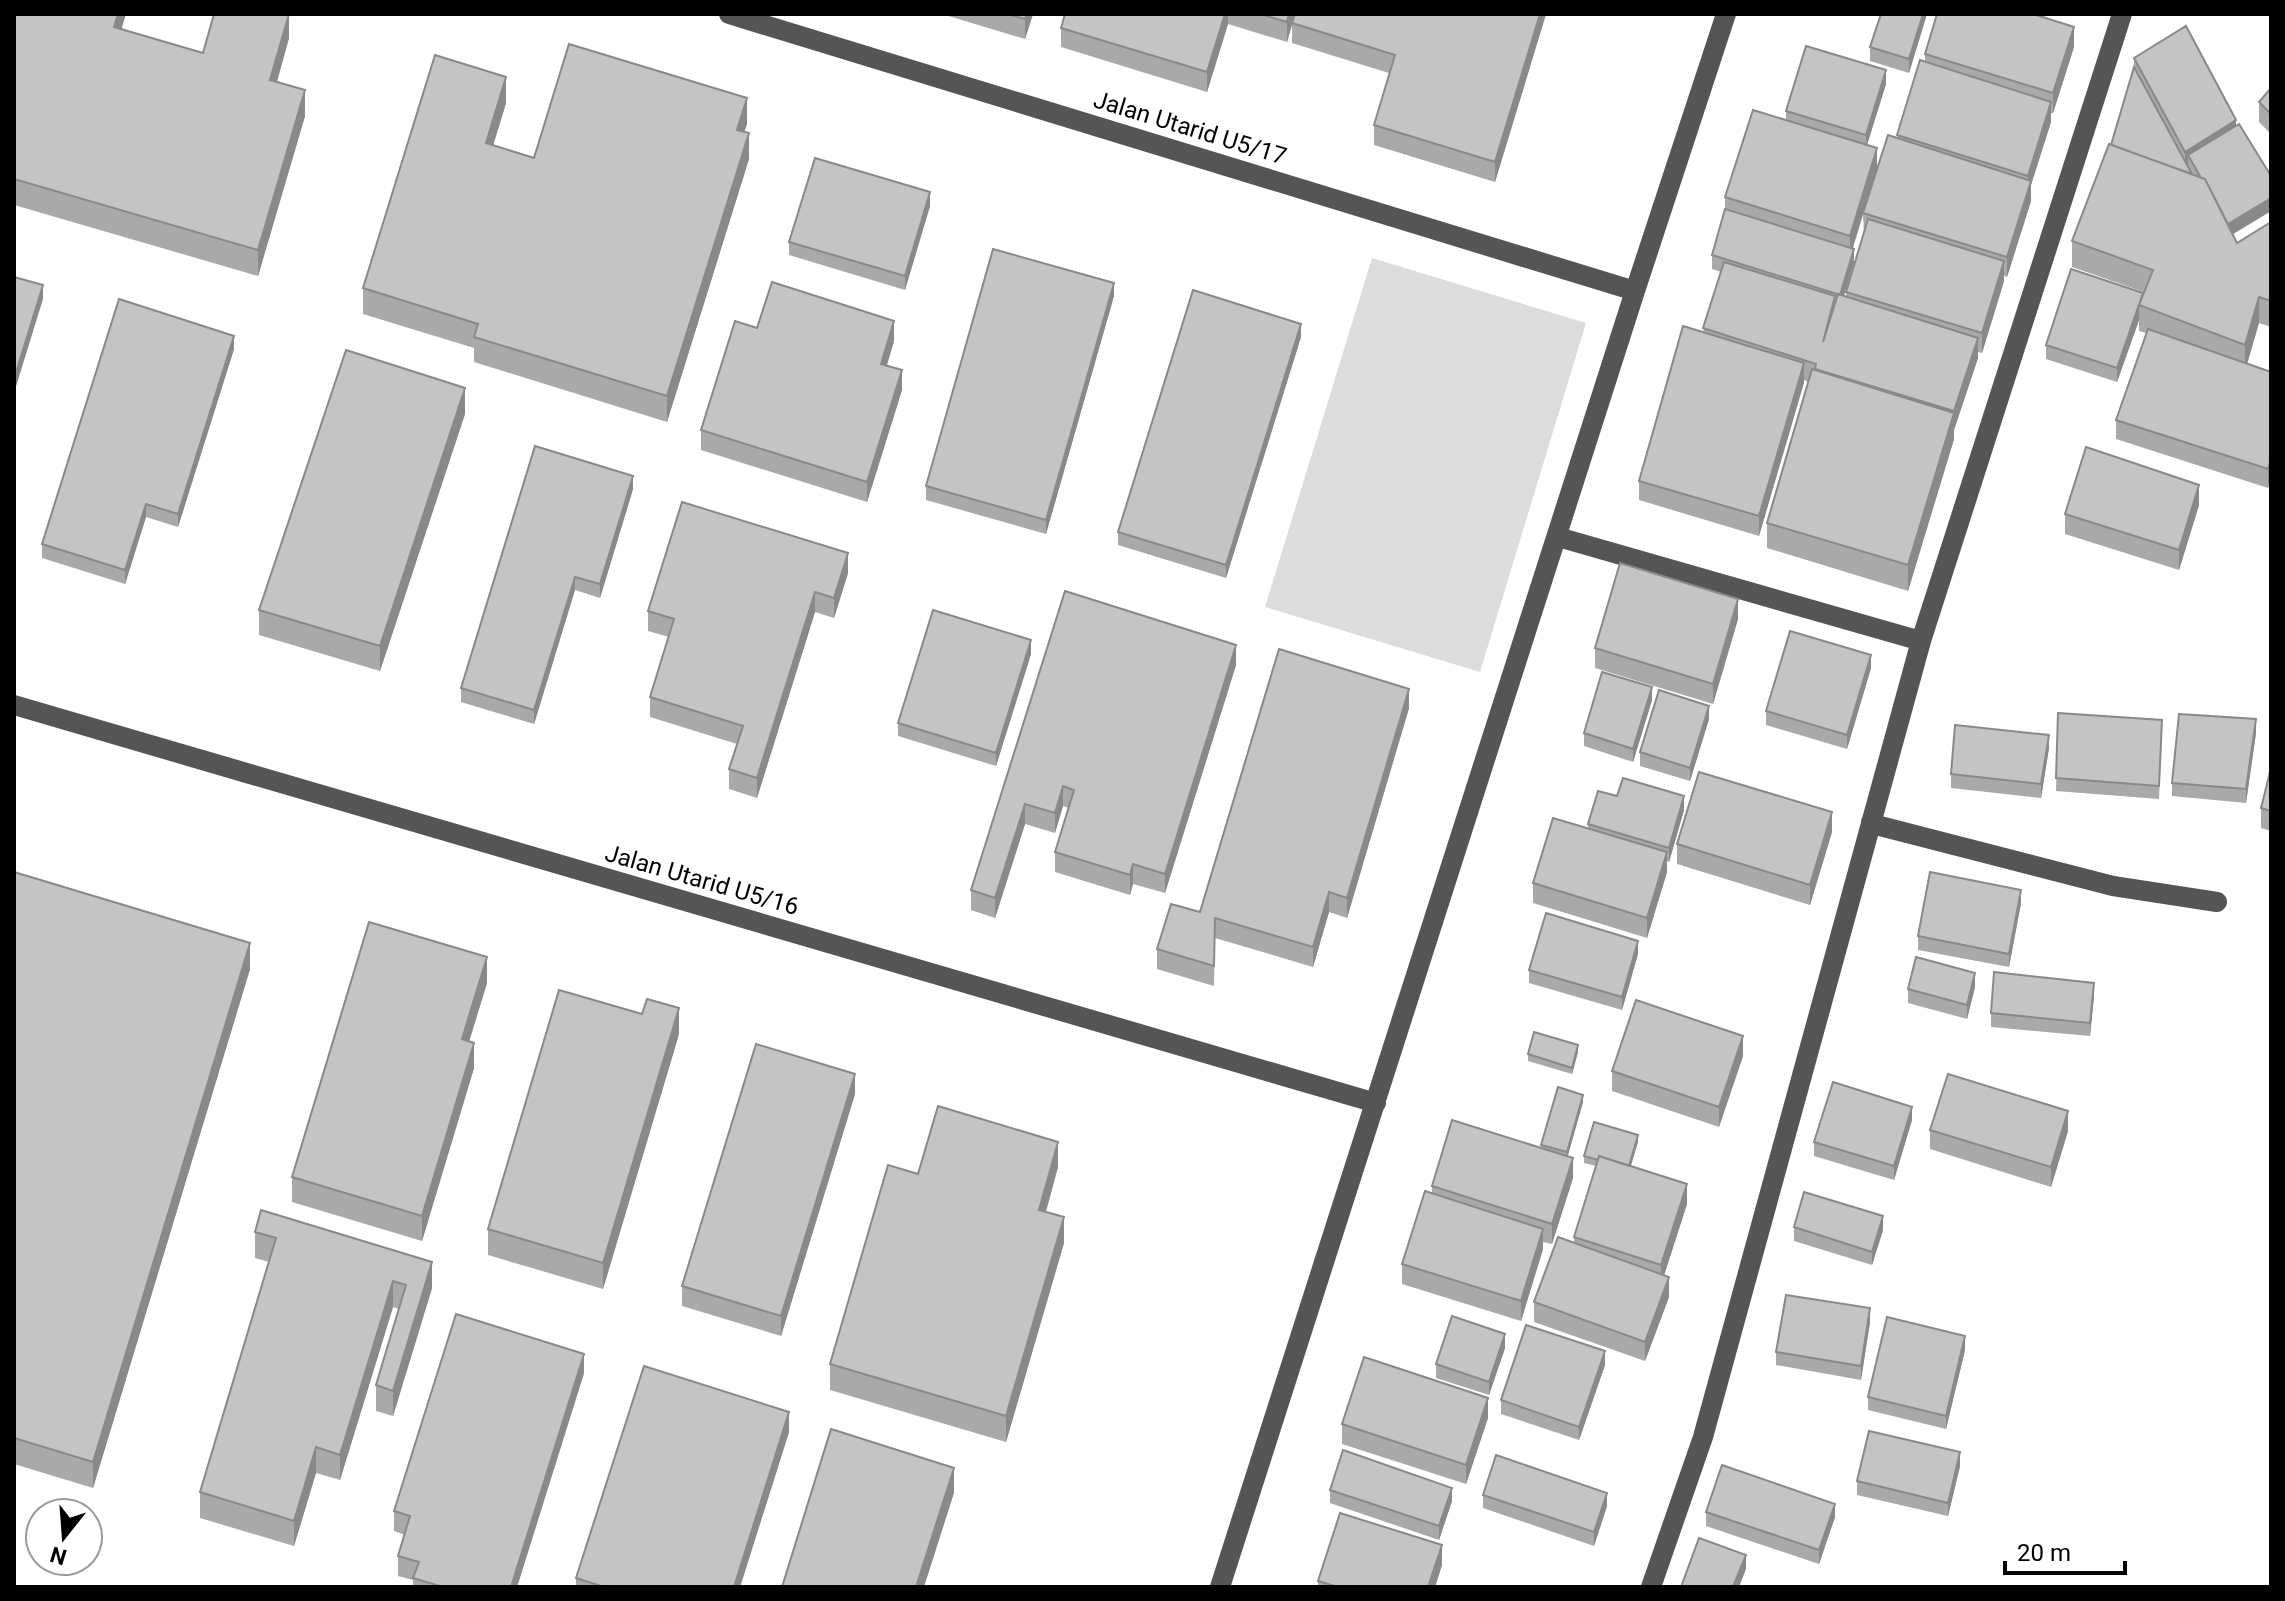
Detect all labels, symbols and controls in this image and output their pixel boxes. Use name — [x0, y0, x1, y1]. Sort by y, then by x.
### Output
street label: Jalan Utarid U5/17 — [1090, 85, 1290, 171]
street label: Jalan Utarid U5/16 — [602, 839, 802, 921]
north arrow — [24, 1497, 104, 1577]
scale bar — [2005, 1525, 2125, 1575]
text: 20 m — [2017, 1539, 2071, 1567]
text: N — [47, 1541, 69, 1570]

